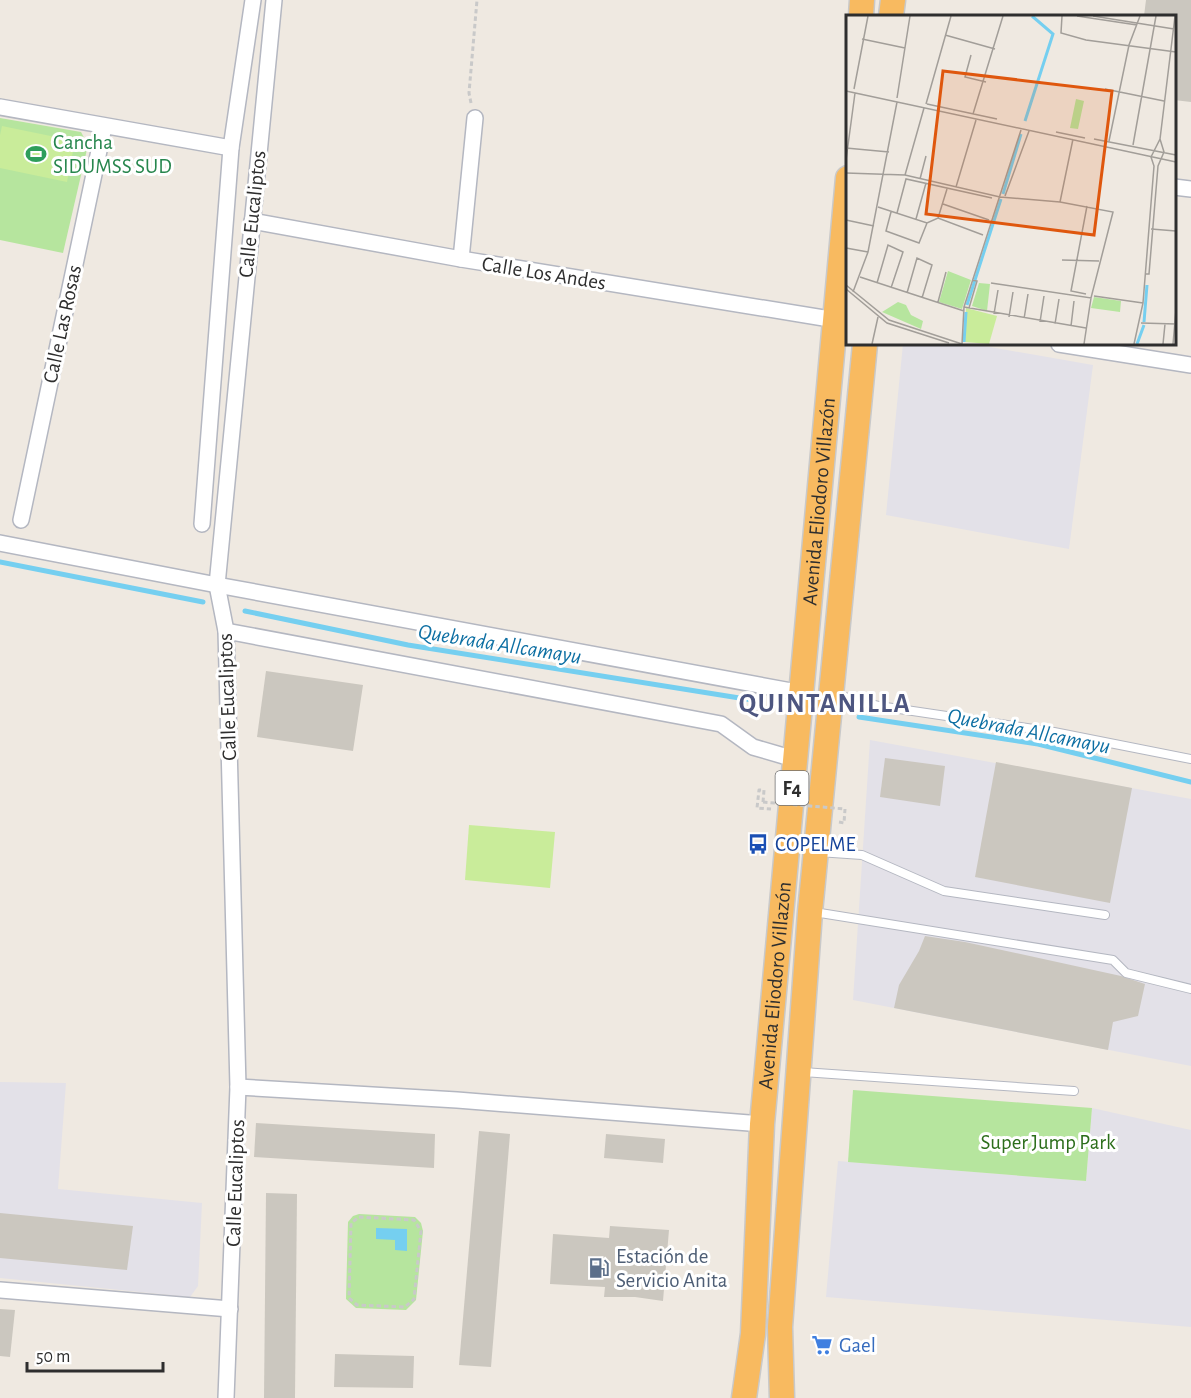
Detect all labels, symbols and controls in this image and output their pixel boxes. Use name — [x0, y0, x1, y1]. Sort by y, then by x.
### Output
inset map — [846, 15, 1176, 345]
place label: Cancha SIDUMSS SUD — [53, 132, 172, 177]
sports icon: Cancha SIDUMSS SUD — [24, 142, 48, 166]
street label: Calle Eucaliptos — [235, 150, 270, 279]
street label: Calle Los Andes — [480, 253, 607, 294]
street label: Calle Las Rosas — [40, 263, 85, 385]
street label: Avenida Eliodoro Villazón — [799, 397, 839, 606]
water label: Quebrada Allcamayu — [417, 620, 583, 668]
street label: Calle Eucaliptos — [215, 633, 240, 761]
district label: QUINTANILLA — [739, 690, 911, 718]
water label: Quebrada Allcamayu — [946, 704, 1112, 758]
road number: F4 — [776, 771, 808, 805]
bus stop icon: COPELME — [746, 832, 770, 856]
place label: COPELME — [775, 834, 856, 855]
street label: Avenida Eliodoro Villazón — [755, 881, 795, 1090]
street label: Calle Eucaliptos — [223, 1119, 248, 1247]
park label: Super Jump Park — [980, 1132, 1116, 1153]
place label: Estación de Servicio Anita — [616, 1246, 728, 1291]
fuel station icon: Estación de Servicio Anita — [587, 1256, 611, 1280]
supermarket icon: Gael — [810, 1333, 834, 1357]
scale bar — [27, 1335, 164, 1373]
place label: Gael — [839, 1335, 876, 1356]
text: 50 m — [36, 1348, 70, 1366]

